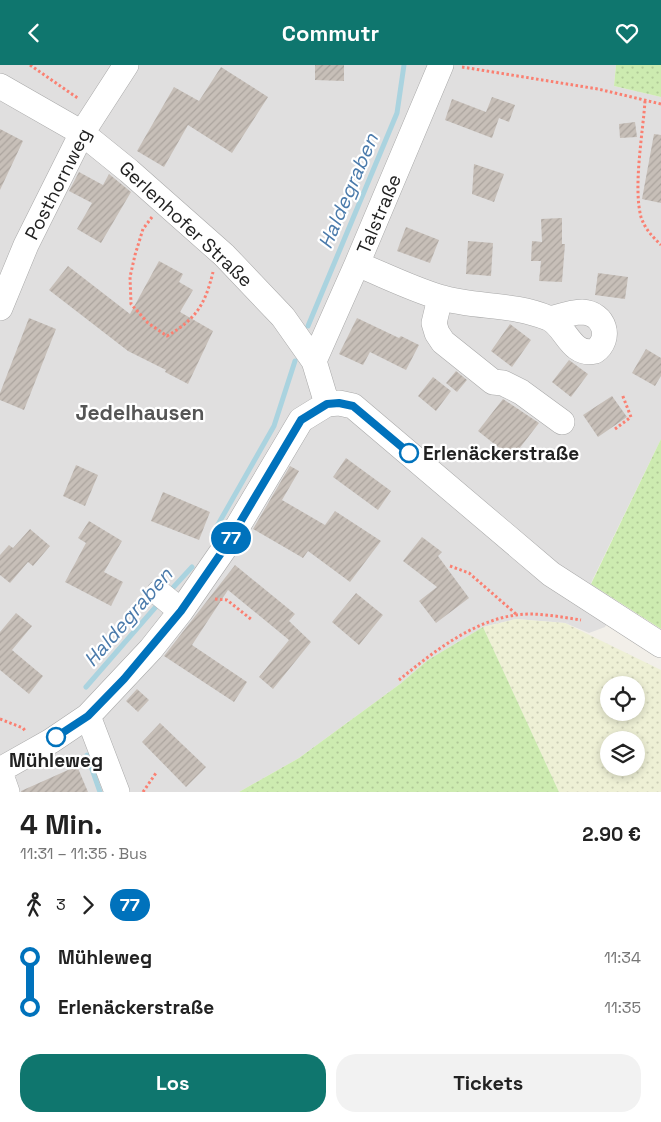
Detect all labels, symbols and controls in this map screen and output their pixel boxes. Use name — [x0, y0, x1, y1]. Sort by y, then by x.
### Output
icon: back — [20, 19, 48, 47]
text: Commutr — [282, 19, 379, 47]
icon: heart — [613, 19, 641, 47]
street label: Posthornweg — [19, 124, 97, 244]
water label: Haldegraben — [312, 129, 384, 253]
street label: Gerlenhofer Straße — [114, 155, 258, 293]
street label: Talstraße — [351, 170, 407, 258]
district label: Jedelhausen — [75, 399, 205, 426]
place label: Erlenäckerstraße — [423, 441, 579, 466]
marker: Erlenäckerstraße — [399, 443, 419, 463]
line badge: 77 — [208, 522, 254, 554]
text: 77 — [221, 526, 241, 549]
water label: Haldegraben — [78, 562, 179, 672]
map controls — [600, 676, 645, 776]
button: locate — [600, 676, 645, 721]
marker: Mühleweg — [46, 727, 66, 747]
button: layers — [600, 731, 645, 776]
place label: Mühleweg — [9, 748, 103, 773]
text: 4 Min. — [20, 806, 103, 842]
text: 2.90 € — [582, 822, 641, 847]
text: 11:31 – 11:35 · Bus — [20, 843, 147, 864]
icon: walk — [20, 891, 48, 919]
icon: forward — [74, 891, 102, 919]
text: 77 — [120, 893, 140, 916]
text: 3 — [56, 894, 66, 915]
text: Mühleweg — [58, 945, 152, 970]
text: 11:34 — [604, 947, 641, 968]
text: Erlenäckerstraße — [58, 995, 214, 1020]
text: 11:35 — [604, 997, 641, 1018]
button: Los — [20, 1054, 326, 1112]
button: Tickets — [336, 1054, 641, 1112]

